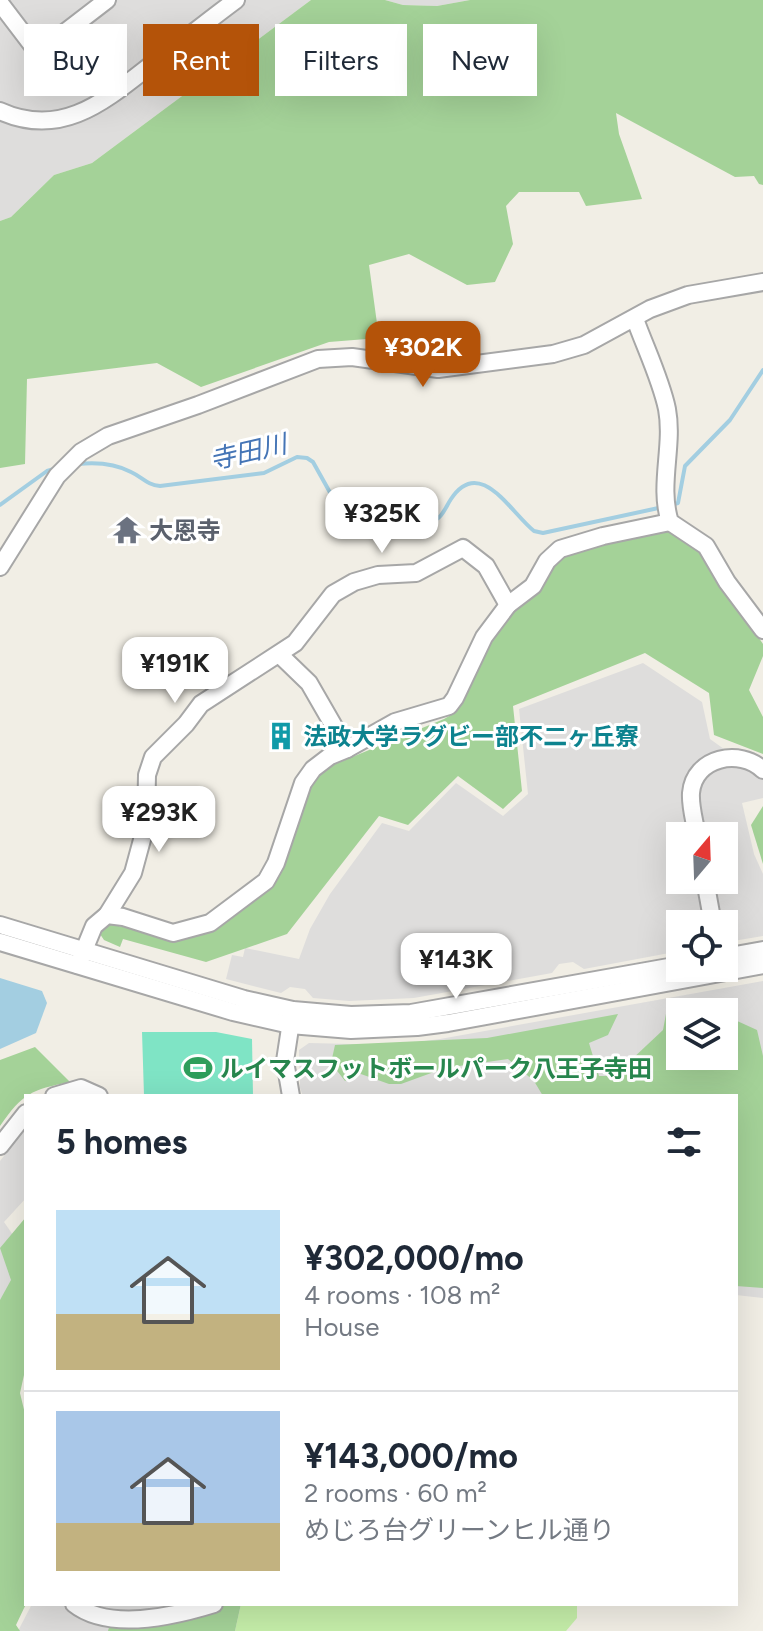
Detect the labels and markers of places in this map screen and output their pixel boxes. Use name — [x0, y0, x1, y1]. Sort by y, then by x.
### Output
pin: ¥302K — [367, 321, 479, 389]
pin: ¥325K — [326, 487, 438, 555]
temple icon: 大恩寺 — [112, 515, 142, 545]
place label: 大恩寺 — [149, 516, 221, 545]
pin: ¥191K — [119, 637, 231, 705]
building icon: 法政大学ラグビー部不二ヶ丘寮 — [266, 721, 296, 751]
place label: 法政大学ラグビー部不二ヶ丘寮 — [303, 722, 639, 751]
pin: ¥293K — [103, 786, 215, 854]
pin: ¥143K — [400, 933, 512, 1001]
sports icon: ルイマスフットボールパーク八王子寺田 — [183, 1053, 213, 1083]
place label: ルイマスフットボールパーク八王子寺田 — [220, 1054, 652, 1083]

